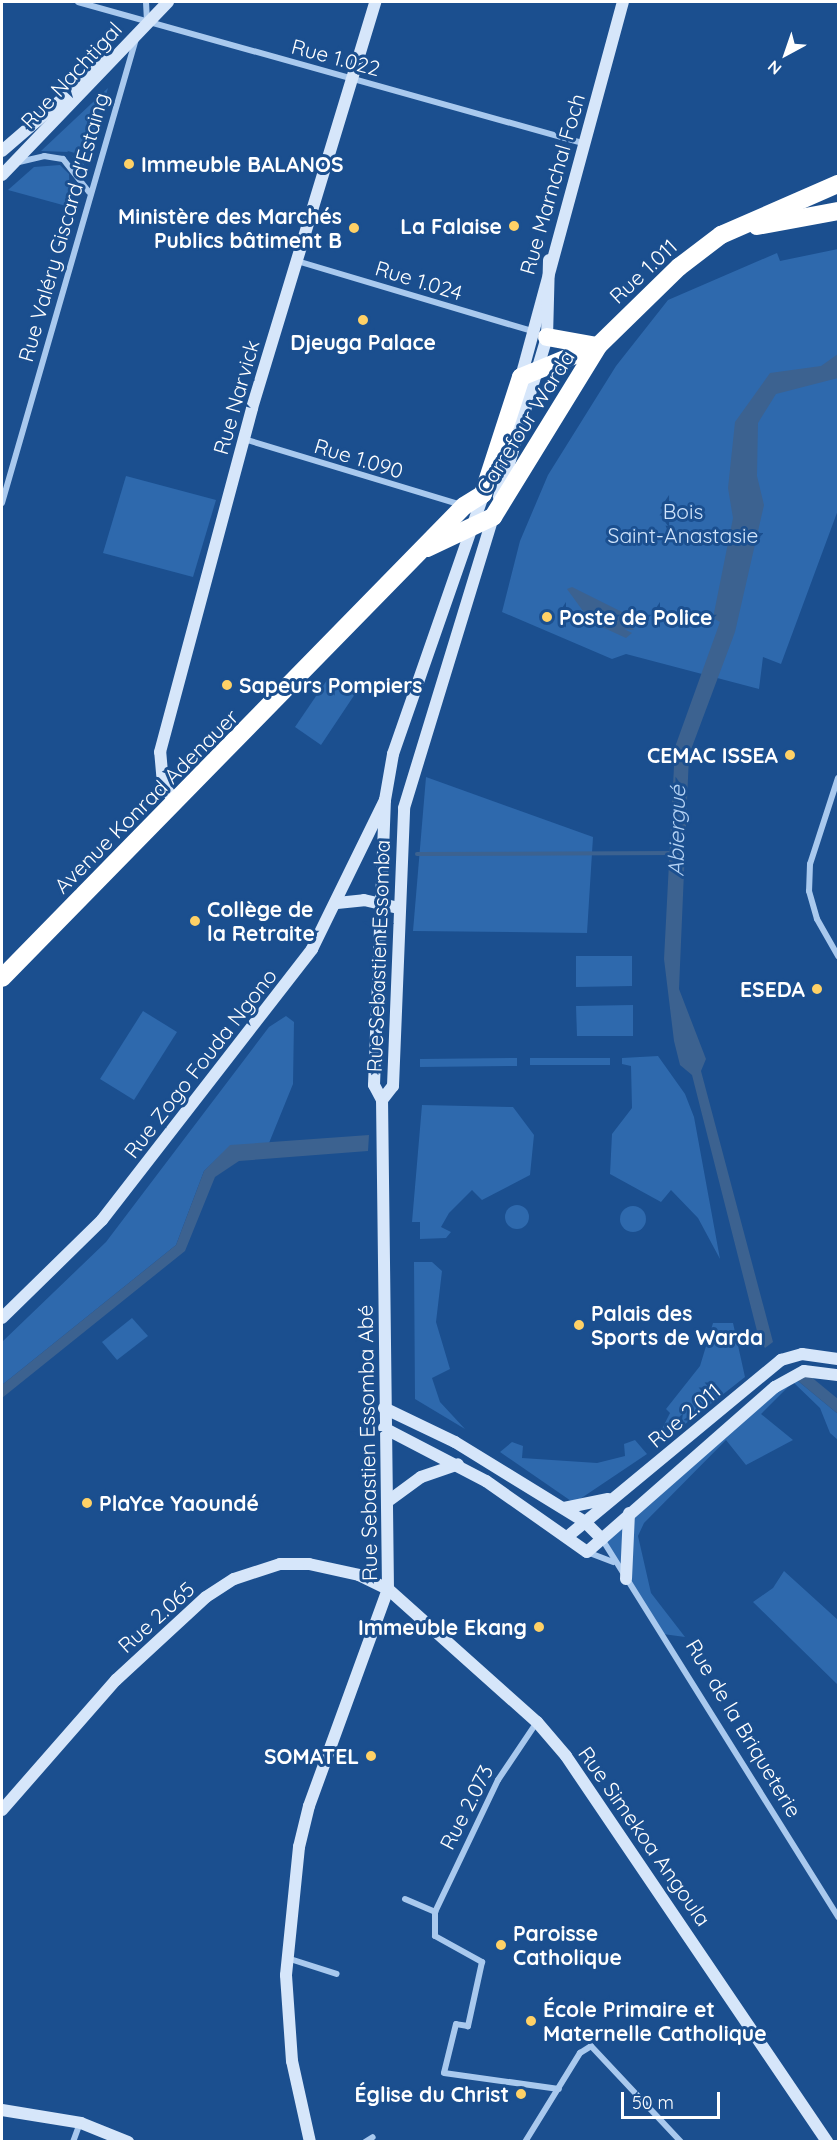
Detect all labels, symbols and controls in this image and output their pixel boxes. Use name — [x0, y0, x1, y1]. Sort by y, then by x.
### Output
street label: Rue Nachtigal — [15, 17, 127, 133]
north arrow — [756, 24, 816, 84]
street label: Rue 1.022 — [289, 33, 383, 81]
text: N — [764, 56, 785, 79]
street label: Rue Valéry Giscard d'Estaing — [12, 90, 114, 364]
street label: Rue Marnchal Foch — [514, 91, 590, 277]
place label: Immeuble BALANOS — [141, 151, 343, 177]
marker: Immeuble BALANOS — [122, 157, 136, 171]
place label: Ministère des Marchés Publics bâtiment B — [118, 203, 342, 253]
place label: La Falaise — [400, 213, 502, 239]
marker: La Falaise — [507, 219, 521, 233]
marker: Ministère des Marchés Publics bâtiment B — [347, 221, 361, 235]
street label: Rue 1.011 — [604, 233, 682, 309]
street label: Rue 1.024 — [372, 255, 466, 305]
marker: Djeuga Palace — [356, 313, 370, 327]
place label: Djeuga Palace — [290, 329, 436, 355]
street label: Rue Narvick — [208, 337, 264, 457]
street label: Carrefour Warda — [471, 345, 579, 499]
street label: Rue 1.090 — [311, 433, 407, 483]
park label: Bois Saint-Anastasie — [608, 498, 758, 548]
place label: Poste de Police — [559, 604, 712, 630]
marker: Poste de Police — [540, 610, 554, 624]
place label: Sapeurs Pompiers — [239, 672, 422, 698]
marker: Sapeurs Pompiers — [220, 678, 234, 692]
street label: Avenue Konrad Adenauer — [49, 704, 243, 898]
place label: CEMAC ISSEA — [647, 742, 778, 768]
marker: CEMAC ISSEA — [783, 748, 797, 762]
water label: Abiergué — [663, 785, 691, 877]
street label: Rue Sebastien Essomba — [361, 839, 395, 1073]
place label: Collège de la Retraite — [207, 896, 315, 946]
marker: Collège de la Retraite — [188, 914, 202, 928]
street label: Rue Zogo Fouda Ngono — [118, 963, 282, 1163]
place label: ESEDA — [740, 976, 805, 1002]
marker: ESEDA — [810, 982, 824, 996]
place label: Palais des Sports de Warda — [591, 1300, 763, 1350]
street label: Rue Sebastien Essomba Abé — [352, 1305, 382, 1581]
marker: Palais des Sports de Warda — [572, 1318, 586, 1332]
street label: Rue 2.011 — [643, 1377, 725, 1453]
place label: PlaYce Yaoundé — [99, 1490, 259, 1516]
marker: PlaYce Yaoundé — [80, 1496, 94, 1510]
street label: Rue 2.065 — [113, 1576, 199, 1658]
place label: Immeuble Ekang — [358, 1614, 527, 1640]
marker: Immeuble Ekang — [532, 1620, 546, 1634]
street label: Rue de la Briqueterie — [681, 1634, 807, 1822]
street label: Rue Simekoa Angoula — [574, 1741, 716, 1931]
place label: SOMATEL — [264, 1743, 359, 1769]
marker: SOMATEL — [364, 1749, 378, 1763]
street label: Rue 2.073 — [434, 1760, 498, 1854]
place label: Paroisse Catholique — [513, 1920, 622, 1970]
marker: Paroisse Catholique — [494, 1938, 508, 1952]
place label: École Primaire et Maternelle Catholique — [543, 1996, 767, 2046]
marker: École Primaire et Maternelle Catholique — [524, 2014, 538, 2028]
scale bar — [624, 2080, 723, 2118]
place label: Église du Christ — [355, 2081, 509, 2107]
marker: Église du Christ — [514, 2087, 528, 2101]
text: 50 m — [632, 2091, 674, 2114]

